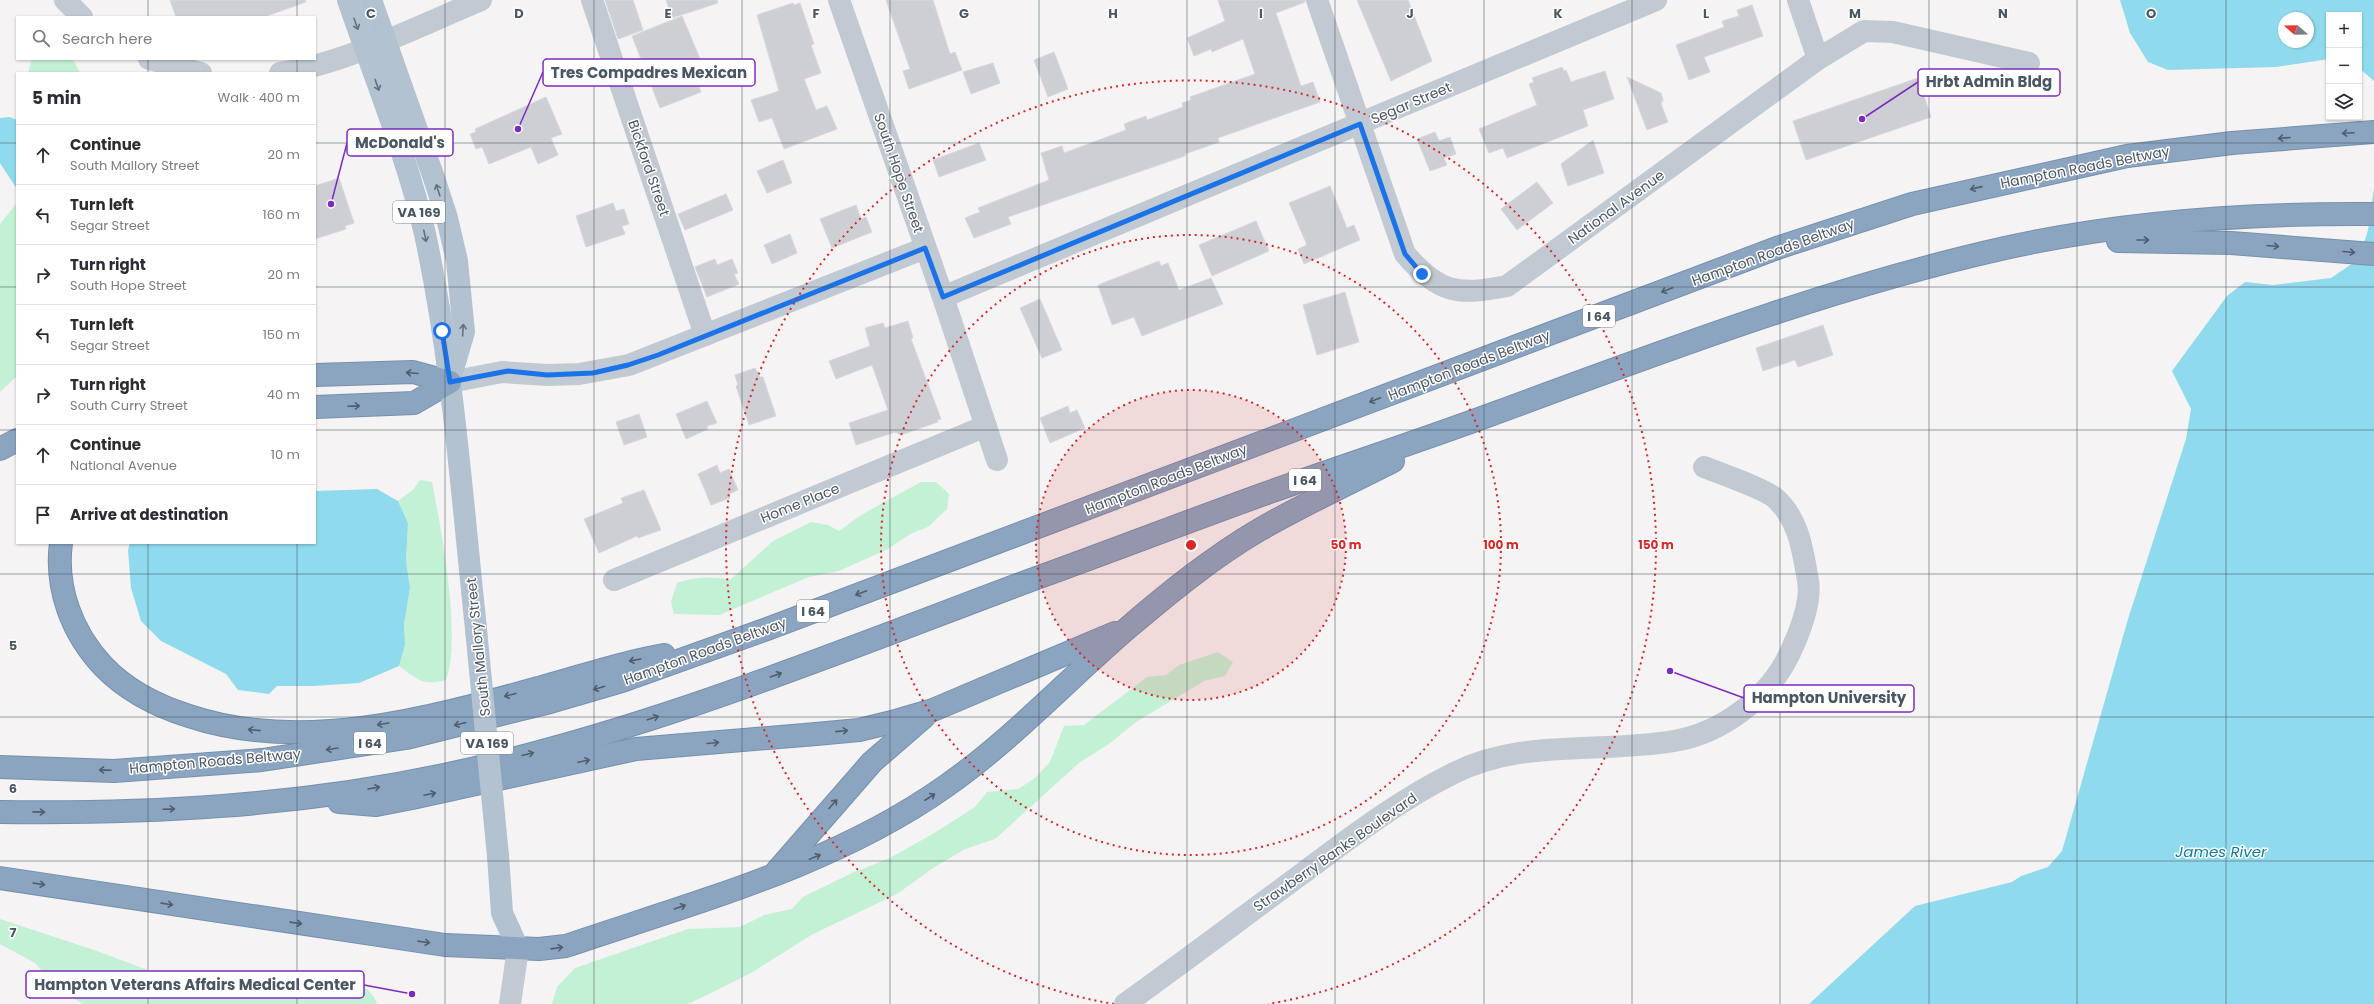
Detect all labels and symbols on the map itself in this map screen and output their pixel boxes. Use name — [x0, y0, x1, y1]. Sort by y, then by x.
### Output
text: C — [366, 4, 376, 23]
text: D — [514, 4, 524, 23]
text: E — [664, 4, 672, 23]
text: F — [812, 4, 820, 23]
text: G — [959, 4, 969, 23]
text: H — [1108, 4, 1118, 23]
text: I — [1259, 4, 1263, 23]
text: J — [1406, 4, 1414, 23]
text: K — [1553, 4, 1563, 23]
text: L — [1703, 4, 1709, 23]
text: M — [1849, 4, 1861, 23]
text: N — [1998, 4, 2008, 23]
text: O — [2146, 4, 2156, 23]
north arrow — [2278, 12, 2314, 48]
one-way arrow — [353, 18, 360, 31]
callout: Tres Compadres Mexican — [543, 59, 755, 86]
text: Tres Compadres Mexican — [551, 62, 747, 83]
callout: Hrbt Admin Bldg — [1918, 69, 2060, 96]
text: Hrbt Admin Bldg — [1926, 71, 2052, 92]
street label: Segar Street — [1368, 77, 1454, 129]
one-way arrow — [374, 78, 381, 91]
street label: South Hope Street — [869, 110, 929, 236]
street label: Bickford Street — [623, 117, 675, 219]
callout: McDonald's — [347, 129, 453, 156]
one-way arrow — [2342, 130, 2355, 137]
text: McDonald's — [355, 132, 445, 153]
one-way arrow — [2278, 135, 2291, 142]
street label: Hampton Roads Beltway — [1999, 141, 2171, 193]
street label: National Avenue — [1564, 165, 1669, 249]
one-way arrow — [434, 183, 441, 196]
one-way arrow — [1970, 185, 1983, 193]
road number: VA 169 — [393, 201, 445, 223]
street label: Hampton Roads Beltway — [1689, 213, 1857, 291]
one-way arrow — [421, 229, 429, 242]
one-way arrow — [2136, 236, 2149, 244]
one-way arrow — [2266, 243, 2279, 250]
one-way arrow — [2342, 249, 2355, 256]
route end — [1413, 265, 1431, 283]
one-way arrow — [1661, 287, 1673, 295]
road number: I 64 — [1583, 305, 1615, 327]
route start — [433, 322, 451, 340]
one-way arrow — [460, 324, 467, 337]
street label: Hampton Roads Beltway — [1385, 325, 1553, 405]
one-way arrow — [406, 369, 419, 377]
one-way arrow — [1369, 397, 1381, 405]
one-way arrow — [347, 402, 360, 409]
street label: Hampton Roads Beltway — [1082, 439, 1250, 519]
road number: I 64 — [1289, 469, 1321, 491]
street label: Home Place — [757, 478, 843, 528]
text: 50 m — [1331, 536, 1362, 553]
text: 100 m — [1483, 536, 1519, 553]
text: 150 m — [1638, 536, 1674, 553]
centre of rings — [1184, 538, 1198, 552]
street label: South Mallory Street — [461, 577, 495, 717]
one-way arrow — [856, 590, 868, 598]
road number: I 64 — [797, 600, 829, 622]
street label: Hampton Roads Beltway — [621, 612, 789, 690]
text: 5 — [9, 636, 17, 655]
one-way arrow — [629, 656, 642, 664]
one-way arrow — [769, 671, 782, 678]
one-way arrow — [592, 685, 605, 692]
callout: Hampton University — [1744, 685, 1914, 712]
text: Hampton University — [1752, 687, 1907, 708]
one-way arrow — [503, 692, 516, 699]
one-way arrow — [646, 714, 659, 721]
one-way arrow — [377, 720, 390, 728]
one-way arrow — [453, 721, 466, 729]
one-way arrow — [247, 727, 260, 734]
one-way arrow — [835, 728, 848, 735]
road number: I 64 — [354, 732, 386, 754]
road number: VA 169 — [461, 732, 513, 754]
one-way arrow — [706, 739, 719, 746]
street label: Hampton Roads Beltway — [129, 744, 302, 778]
one-way arrow — [326, 745, 339, 753]
one-way arrow — [522, 750, 535, 758]
one-way arrow — [577, 756, 590, 764]
one-way arrow — [99, 766, 112, 774]
text: 6 — [9, 779, 17, 798]
one-way arrow — [367, 783, 380, 791]
street label: Strawberry Banks Boulevard — [1249, 788, 1421, 916]
one-way arrow — [423, 790, 436, 798]
one-way arrow — [924, 793, 935, 801]
one-way arrow — [829, 799, 838, 809]
one-way arrow — [162, 805, 175, 813]
one-way arrow — [32, 808, 45, 816]
water label: James River — [2175, 841, 2267, 862]
one-way arrow — [809, 853, 821, 860]
one-way arrow — [32, 880, 45, 888]
one-way arrow — [160, 900, 173, 908]
one-way arrow — [674, 903, 686, 911]
one-way arrow — [289, 919, 302, 927]
text: 7 — [10, 923, 17, 942]
one-way arrow — [417, 938, 430, 946]
one-way arrow — [550, 944, 563, 951]
callout: Hampton Veterans Affairs Medical Center — [26, 971, 364, 998]
text: Hampton Veterans Affairs Medical Center — [34, 974, 356, 995]

